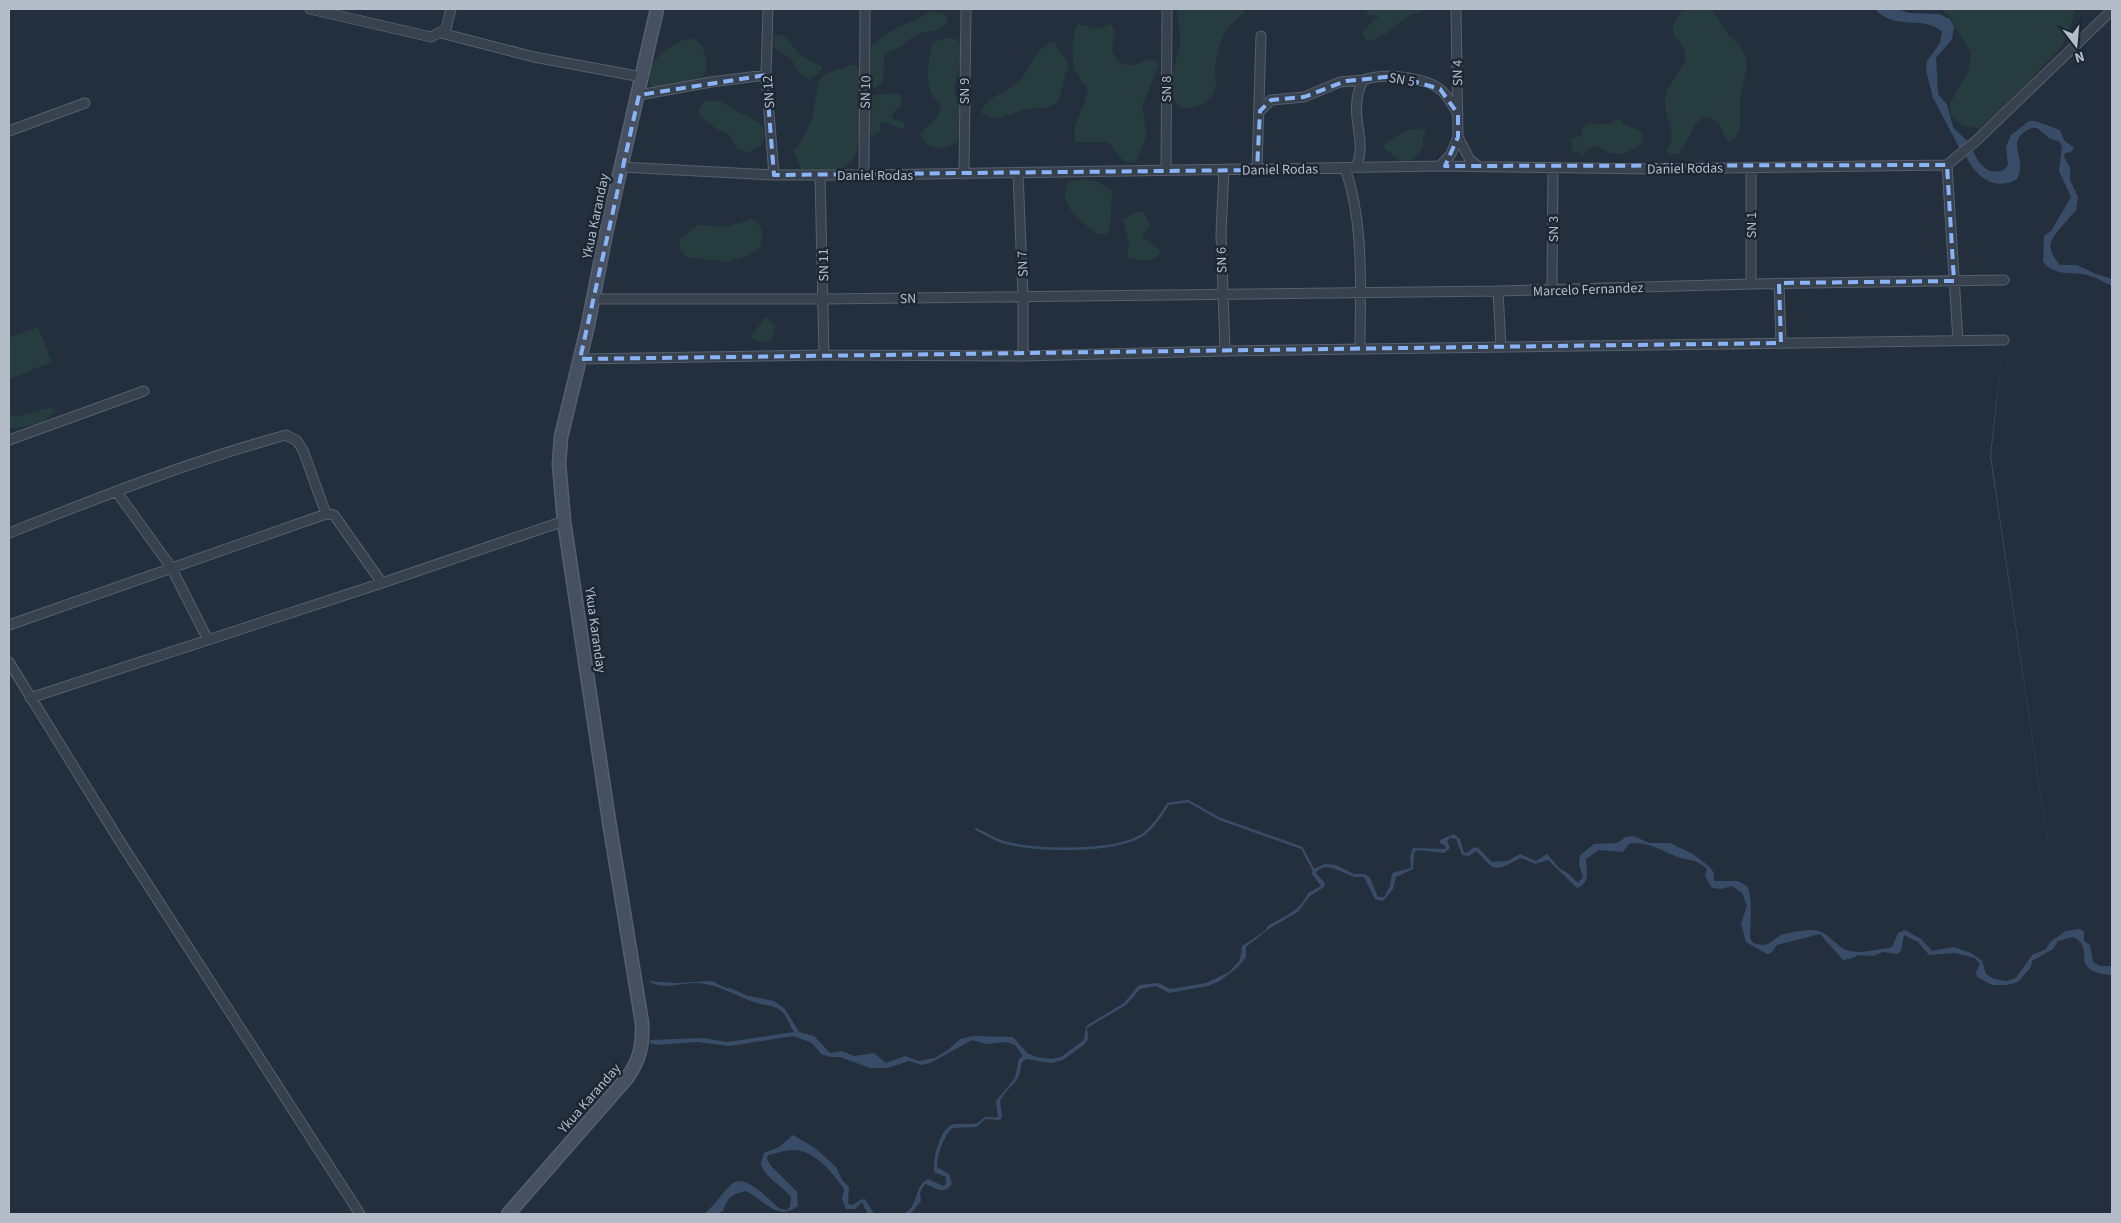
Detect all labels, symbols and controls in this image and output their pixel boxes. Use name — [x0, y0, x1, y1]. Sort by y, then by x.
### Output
north arrow — [2051, 20, 2101, 70]
text: N — [2072, 46, 2087, 67]
street label: SN 4 — [1448, 60, 1468, 86]
street label: SN 5 — [1387, 68, 1417, 92]
street label: SN 12 — [758, 75, 780, 109]
street label: SN 10 — [856, 75, 876, 109]
street label: SN 8 — [1157, 76, 1177, 102]
street label: SN 9 — [955, 78, 975, 104]
street label: Daniel Rodas — [1647, 158, 1723, 180]
street label: Daniel Rodas — [1242, 159, 1318, 181]
street label: Daniel Rodas — [837, 166, 913, 186]
street label: Ykua Karanday — [577, 171, 615, 262]
street label: SN 1 — [1742, 212, 1762, 238]
street label: SN 3 — [1544, 216, 1564, 242]
street label: SN 6 — [1212, 246, 1232, 273]
street label: SN 11 — [814, 248, 834, 282]
street label: SN 7 — [1012, 250, 1034, 278]
street label: Marcelo Fernandez — [1532, 278, 1644, 302]
street label: SN — [900, 289, 916, 309]
street label: Ykua Karanday — [579, 585, 611, 675]
street label: Ykua Karanday — [553, 1059, 626, 1139]

